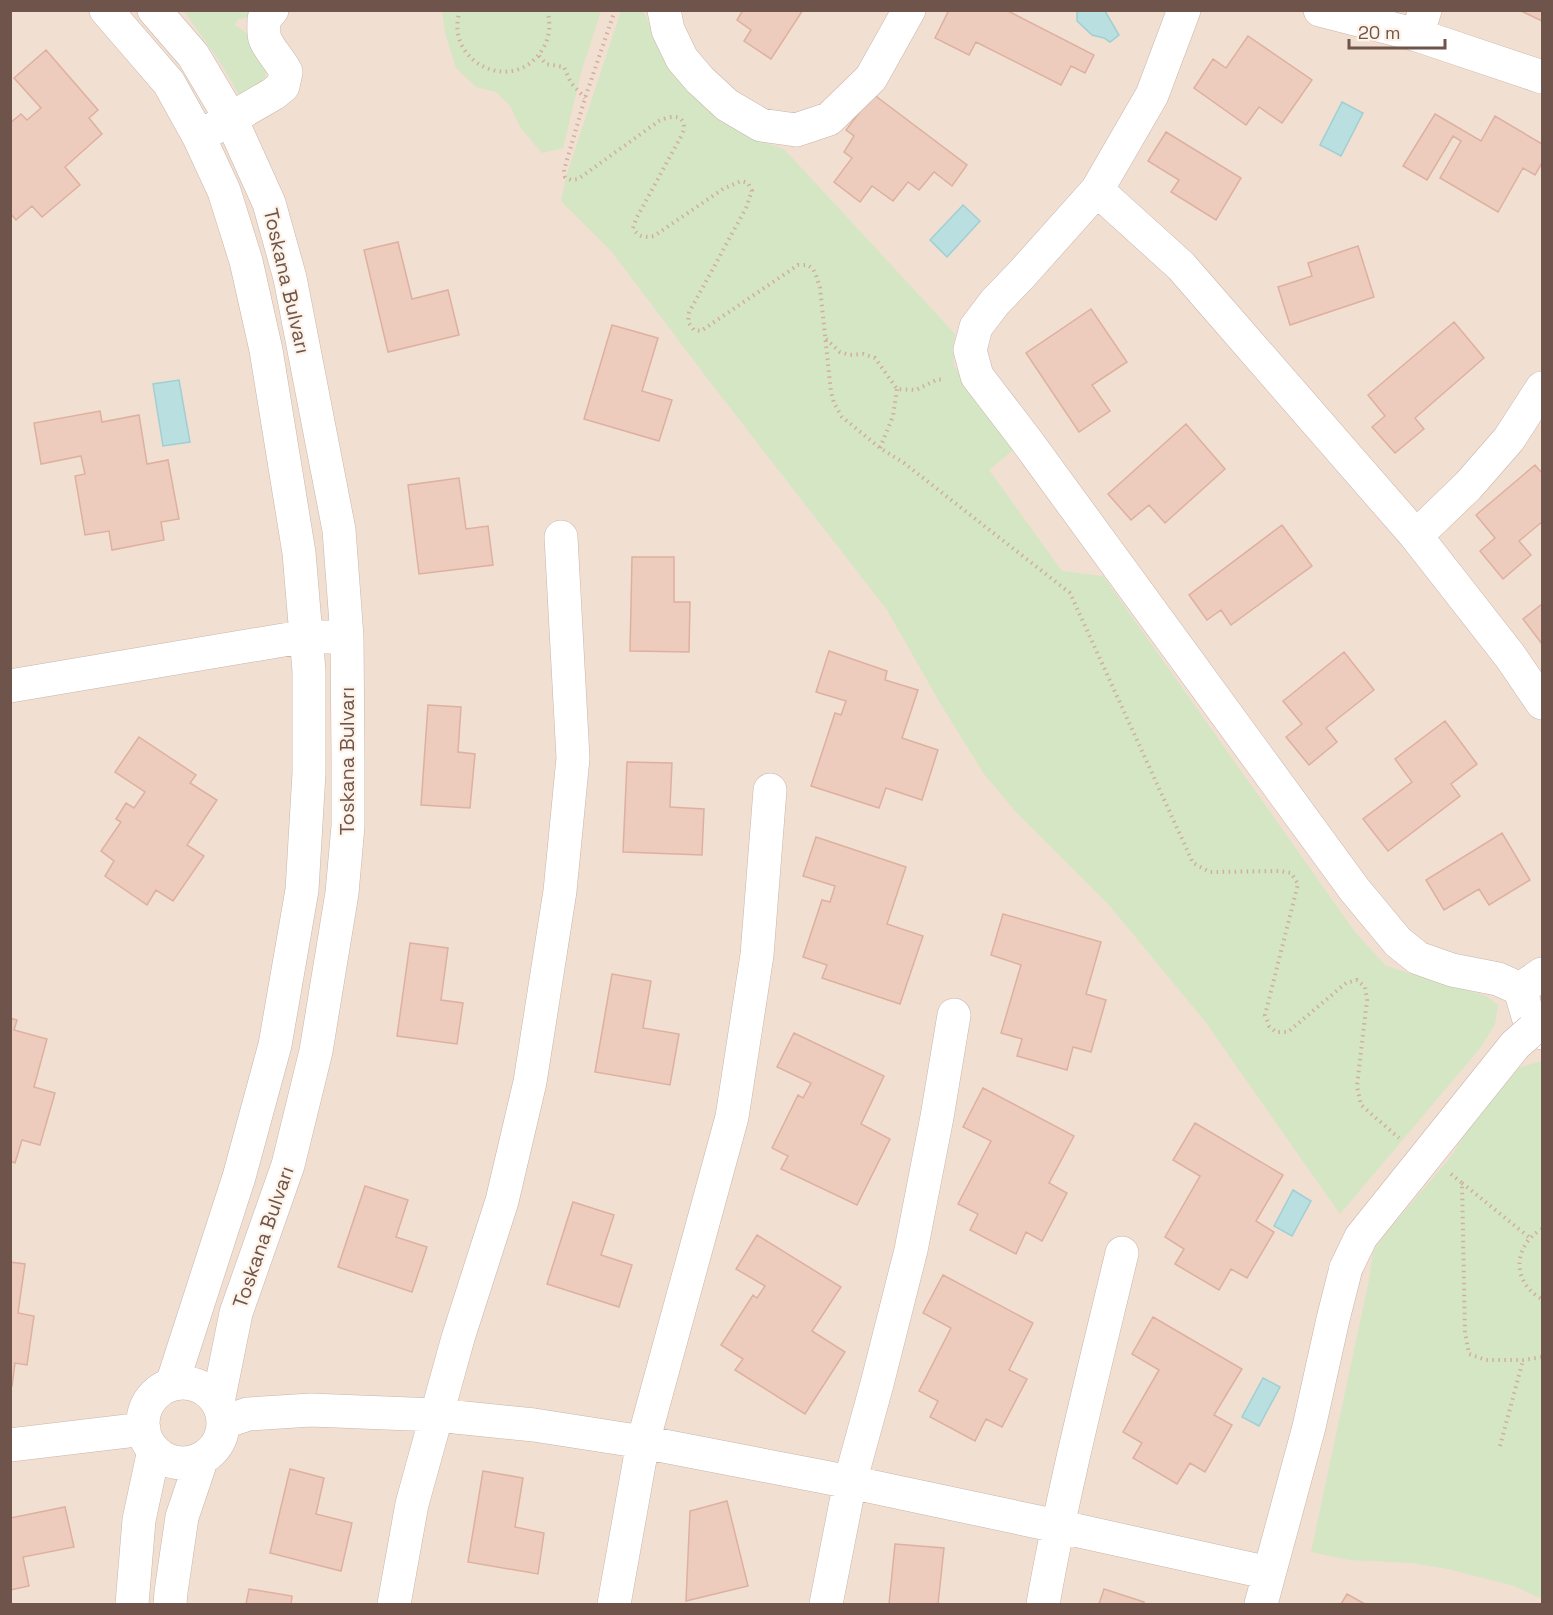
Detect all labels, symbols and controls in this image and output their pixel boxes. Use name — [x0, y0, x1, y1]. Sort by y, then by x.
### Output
scale bar — [1349, 12, 1445, 50]
text: 20 m — [1358, 21, 1401, 44]
street label: Toskana Bulvarı — [258, 206, 316, 356]
street label: Toskana Bulvarı — [334, 687, 360, 835]
street label: Toskana Bulvarı — [227, 1163, 299, 1311]

